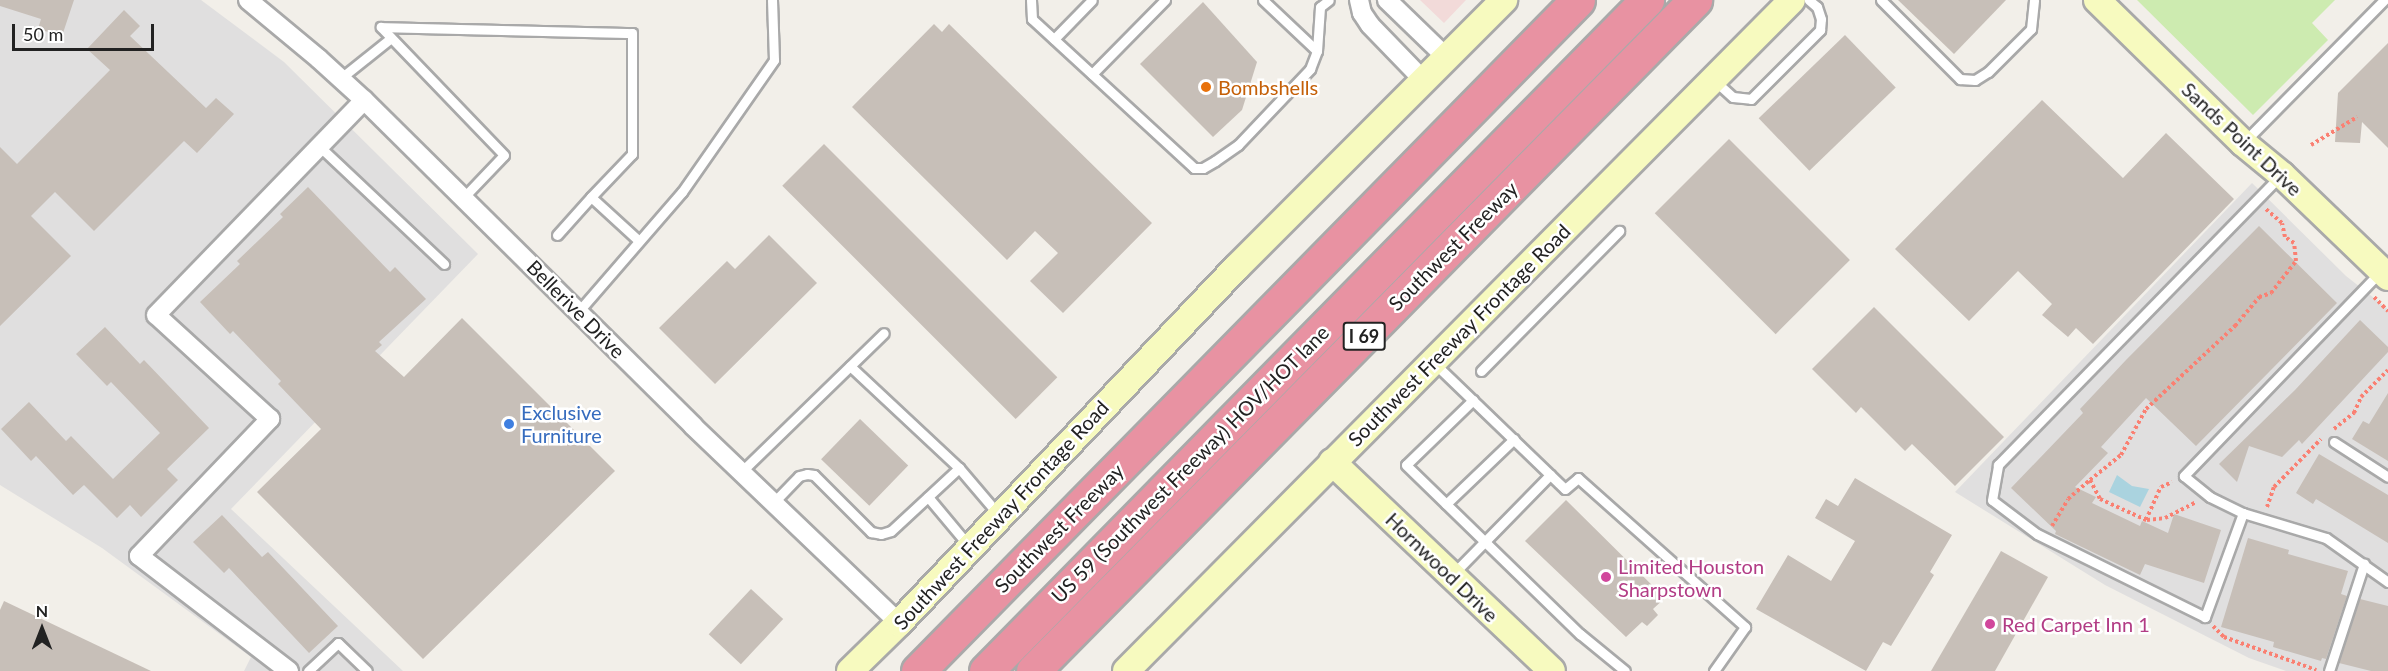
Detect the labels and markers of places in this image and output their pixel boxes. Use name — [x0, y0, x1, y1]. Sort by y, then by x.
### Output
place label: Bombshells — [1218, 75, 1318, 99]
marker: Bombshells — [1199, 80, 1213, 94]
place label: Exclusive Furniture — [521, 400, 602, 447]
marker: Exclusive Furniture — [502, 417, 516, 431]
place label: Limited Houston Sharpstown — [1618, 554, 1764, 601]
marker: Limited Houston Sharpstown — [1599, 570, 1613, 584]
place label: Red Carpet Inn 1 — [2002, 612, 2150, 636]
marker: Red Carpet Inn 1 — [1983, 617, 1997, 631]

